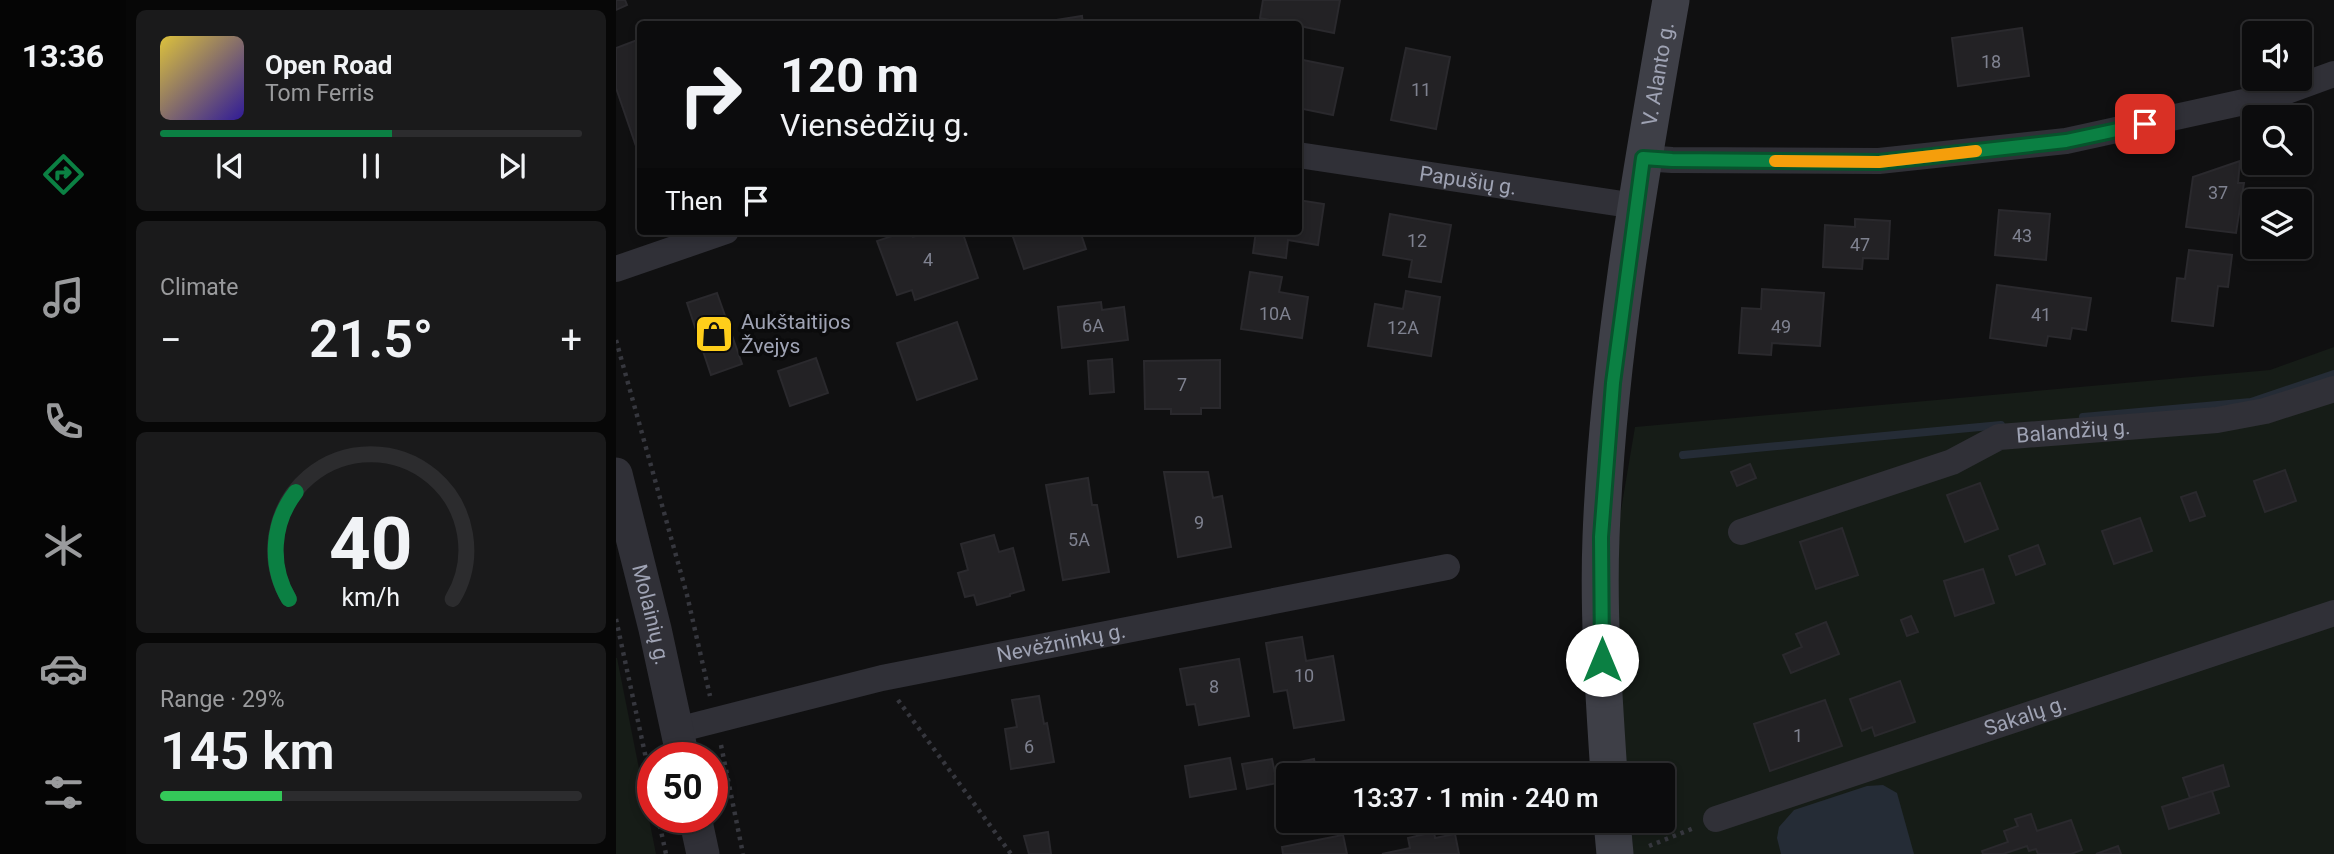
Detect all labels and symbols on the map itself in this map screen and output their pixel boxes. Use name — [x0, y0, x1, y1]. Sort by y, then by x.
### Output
street label: V. Alanto g. — [1637, 20, 1679, 128]
house number: 18 — [1981, 51, 2001, 72]
house number: 11 — [1411, 79, 1431, 100]
pin — [2115, 94, 2175, 154]
street label: Papušių g. — [1418, 161, 1518, 200]
house number: 37 — [2208, 182, 2228, 203]
house number: 43 — [2012, 225, 2032, 246]
house number: 12 — [1407, 230, 1427, 251]
house number: 47 — [1850, 234, 1870, 255]
house number: 4 — [923, 249, 933, 270]
house number: 10A — [1259, 303, 1291, 324]
house number: 41 — [2031, 304, 2051, 325]
place label: Aukštaitijos Žvejys — [741, 310, 851, 358]
shop icon: Aukštaitijos Žvejys — [693, 313, 735, 355]
house number: 6A — [1082, 315, 1104, 336]
house number: 49 — [1771, 316, 1791, 337]
house number: 12A — [1387, 317, 1419, 338]
house number: 7 — [1177, 374, 1187, 395]
street label: Balandžių g. — [2015, 415, 2131, 448]
house number: 9 — [1194, 512, 1204, 533]
house number: 5A — [1068, 529, 1090, 550]
street label: Molainių g. — [627, 562, 674, 667]
street label: Nevėžninkų g. — [995, 618, 1128, 667]
position arrow — [1565, 623, 1639, 697]
house number: 10 — [1294, 665, 1314, 686]
house number: 8 — [1209, 676, 1219, 697]
street label: Sakalų g. — [1981, 691, 2070, 741]
house number: 1 — [1793, 725, 1803, 746]
house number: 6 — [1024, 736, 1034, 757]
speed limit sign: 50 — [637, 742, 728, 833]

